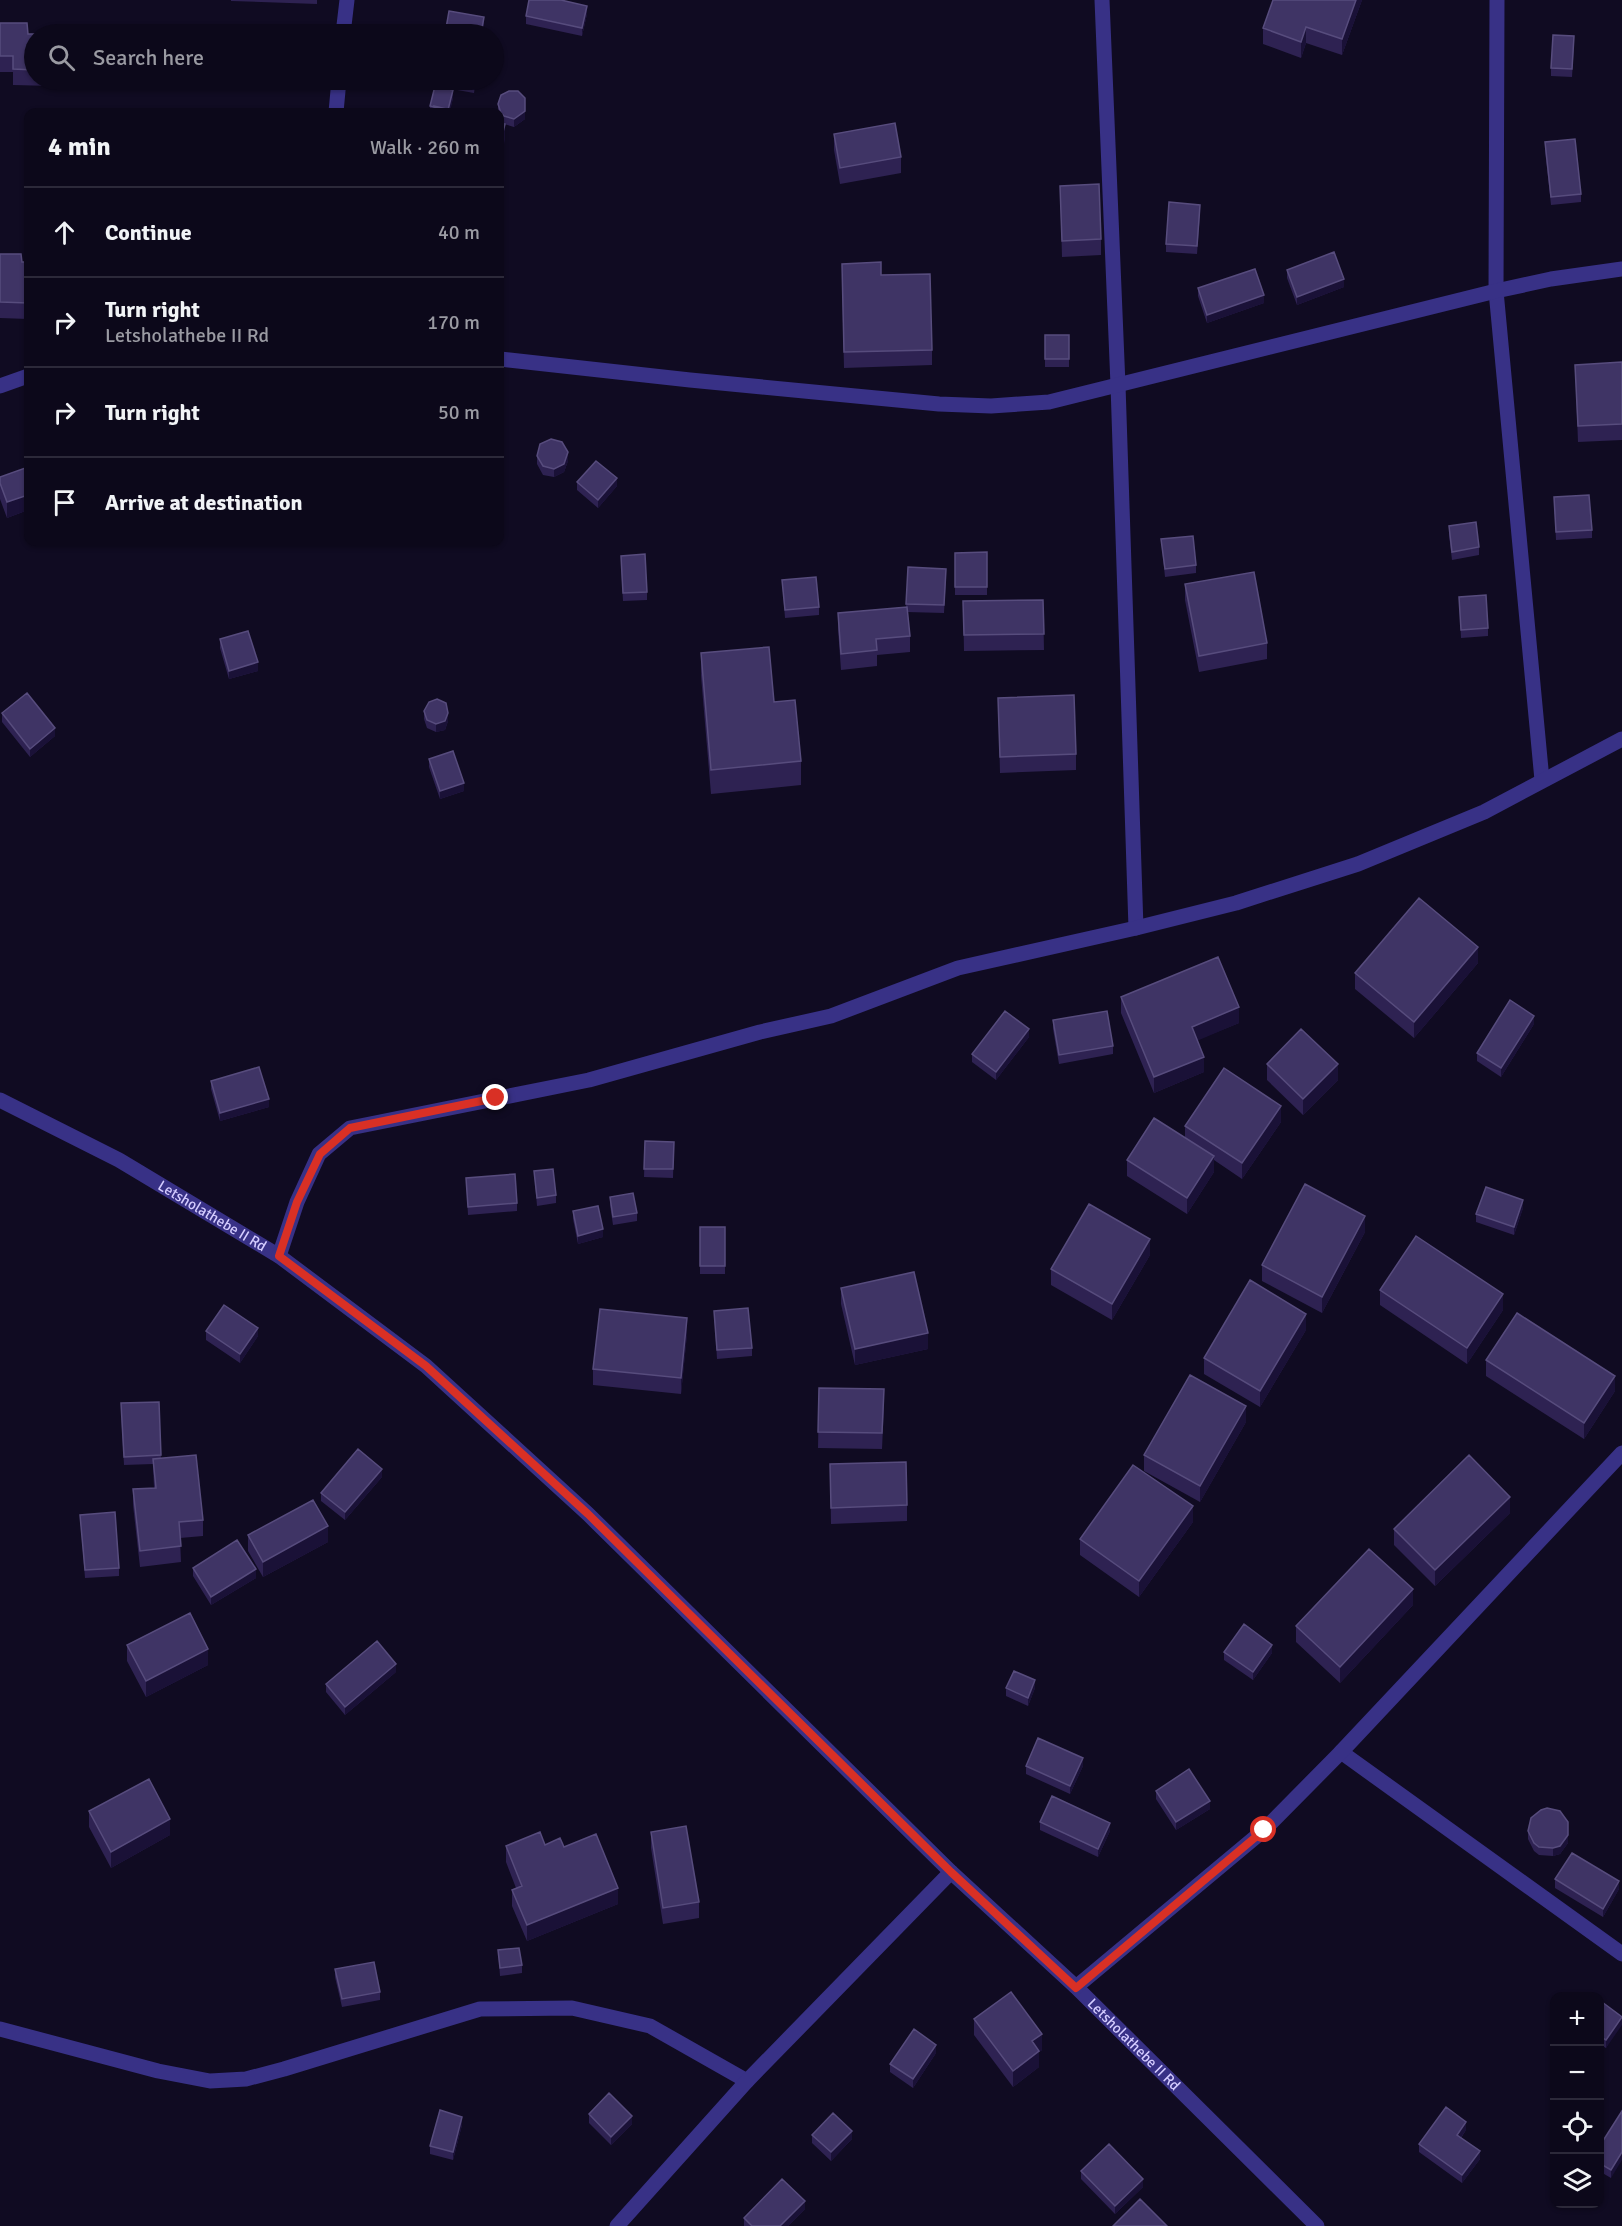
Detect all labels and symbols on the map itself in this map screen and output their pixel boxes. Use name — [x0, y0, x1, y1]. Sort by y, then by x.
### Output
route end — [482, 1084, 508, 1110]
street label: Letsholathebe II Rd — [155, 1177, 270, 1255]
route start — [1250, 1816, 1276, 1842]
street label: Letsholathebe II Rd — [1084, 1995, 1184, 2094]

